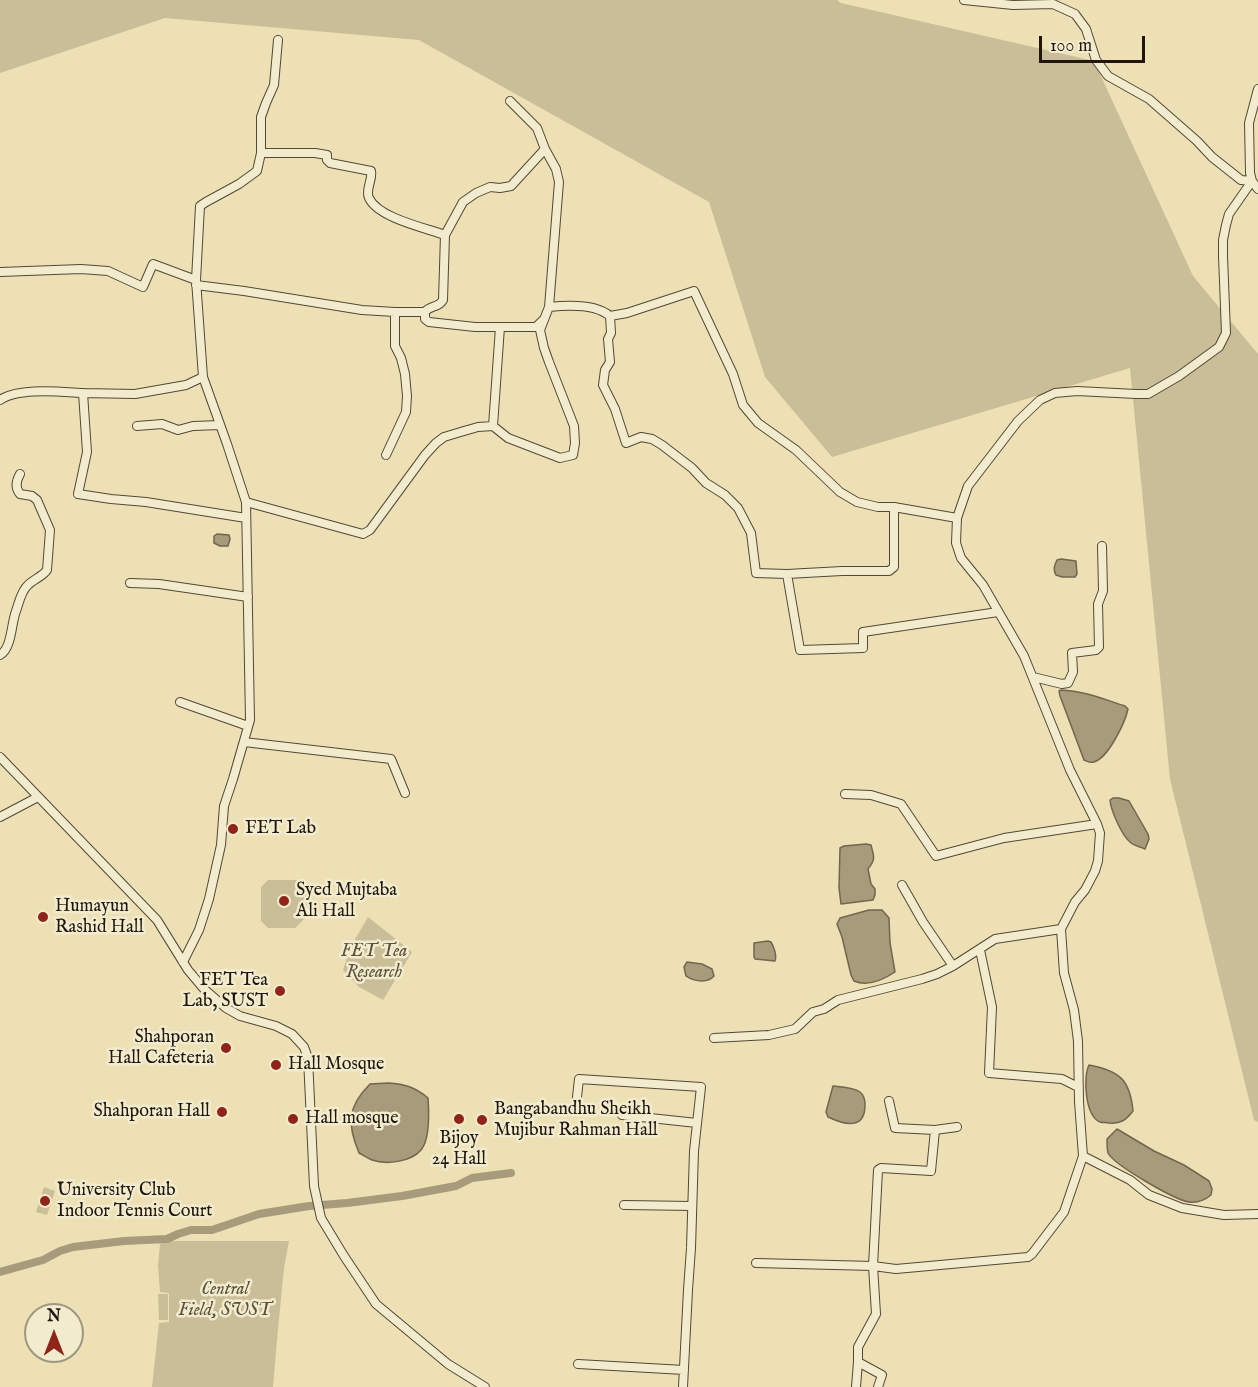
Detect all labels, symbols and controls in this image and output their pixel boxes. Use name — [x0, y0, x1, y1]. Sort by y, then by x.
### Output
scale bar — [1042, 24, 1148, 62]
text: 100 m — [1050, 35, 1092, 58]
place label: FET Lab — [245, 818, 316, 840]
marker: FET Lab — [226, 822, 240, 836]
place label: Syed Mujtaba Ali Hall — [296, 880, 397, 922]
marker: Syed Mujtaba Ali Hall — [277, 894, 291, 908]
place label: Humayun Rashid Hall — [55, 896, 144, 938]
marker: Humayun Rashid Hall — [36, 910, 50, 924]
park label: FET Tea Research — [341, 941, 407, 984]
place label: FET Tea Lab, SUST — [182, 970, 268, 1012]
marker: FET Tea Lab, SUST — [273, 984, 287, 998]
place label: Shahporan Hall Cafeteria — [108, 1027, 214, 1070]
marker: Shahporan Hall Cafeteria — [219, 1041, 233, 1055]
place label: Hall Mosque — [288, 1054, 384, 1076]
marker: Hall Mosque — [269, 1058, 283, 1072]
place label: Bangabandhu Sheikh Mujibur Rahman Hall — [494, 1099, 658, 1142]
place label: Shahporan Hall — [93, 1101, 210, 1123]
marker: Shahporan Hall — [215, 1105, 229, 1119]
place label: Hall mosque — [305, 1108, 398, 1130]
marker: Hall mosque — [286, 1112, 300, 1126]
marker: Bijoy 24 Hall — [452, 1112, 466, 1126]
marker: Bangabandhu Sheikh Mujibur Rahman Hall — [475, 1113, 489, 1127]
place label: Bijoy 24 Hall — [432, 1128, 486, 1170]
place label: University Club Indoor Tennis Court — [57, 1180, 213, 1222]
marker: University Club Indoor Tennis Court — [38, 1194, 52, 1208]
park label: Central Field, SUST — [178, 1279, 272, 1322]
north arrow — [24, 1303, 84, 1363]
text: N — [47, 1307, 61, 1327]

